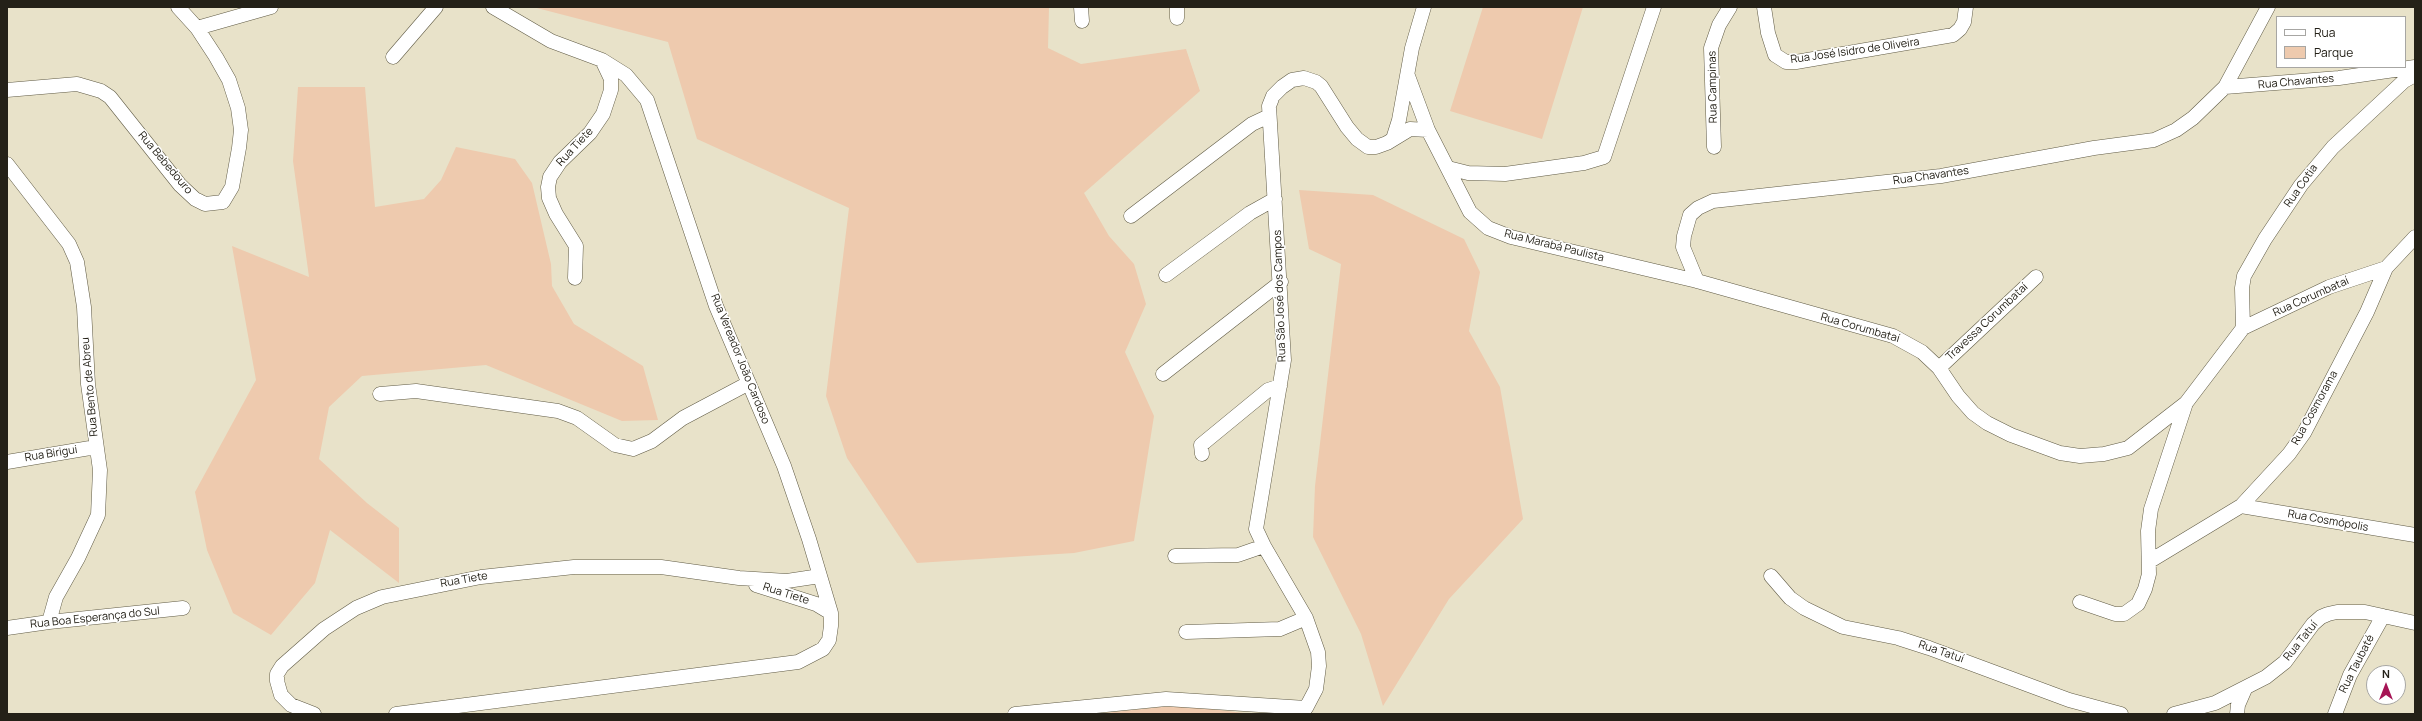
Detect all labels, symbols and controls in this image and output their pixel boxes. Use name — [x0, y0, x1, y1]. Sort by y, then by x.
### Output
legend — [2276, 16, 2406, 68]
text: Rua — [2314, 24, 2335, 41]
street label: Rua José Isidro de Oliveira — [1790, 35, 1920, 67]
text: Parque — [2314, 44, 2353, 61]
street label: Rua Campinas — [1706, 51, 1720, 123]
street label: Rua Chavantes — [2257, 72, 2335, 92]
street label: Rua Tiete — [554, 125, 596, 169]
street label: Rua Bebedouro — [135, 129, 195, 197]
street label: Rua Cotia — [2281, 162, 2321, 210]
street label: Rua Chavantes — [1892, 164, 1970, 188]
street label: Rua Marabá Paulista — [1503, 227, 1605, 265]
street label: Rua São José dos Campos — [1271, 230, 1289, 362]
street label: Rua Corumbataí — [2271, 274, 2351, 320]
street label: Travessa Corumbataí — [1943, 281, 2031, 363]
street label: Rua Vereador João Cardoso — [708, 292, 772, 426]
street label: Rua Corumbataí — [1819, 310, 1901, 346]
street label: Rua Bento de Abreu — [79, 337, 101, 437]
street label: Rua Cosmorama — [2289, 369, 2341, 447]
street label: Rua Birigui — [24, 443, 78, 465]
street label: Rua Cosmópolis — [2287, 507, 2369, 535]
street label: Rua Tiete — [439, 569, 489, 591]
street label: Rua Tiete — [761, 580, 811, 608]
street label: Rua Boa Esperança do Sul — [30, 605, 160, 631]
street label: Rua Tatuí — [2281, 619, 2321, 663]
street label: Rua Taubaté — [2337, 633, 2377, 695]
street label: Rua Tatuí — [1917, 638, 1965, 666]
north arrow — [2366, 665, 2406, 705]
text: N — [2382, 666, 2390, 681]

